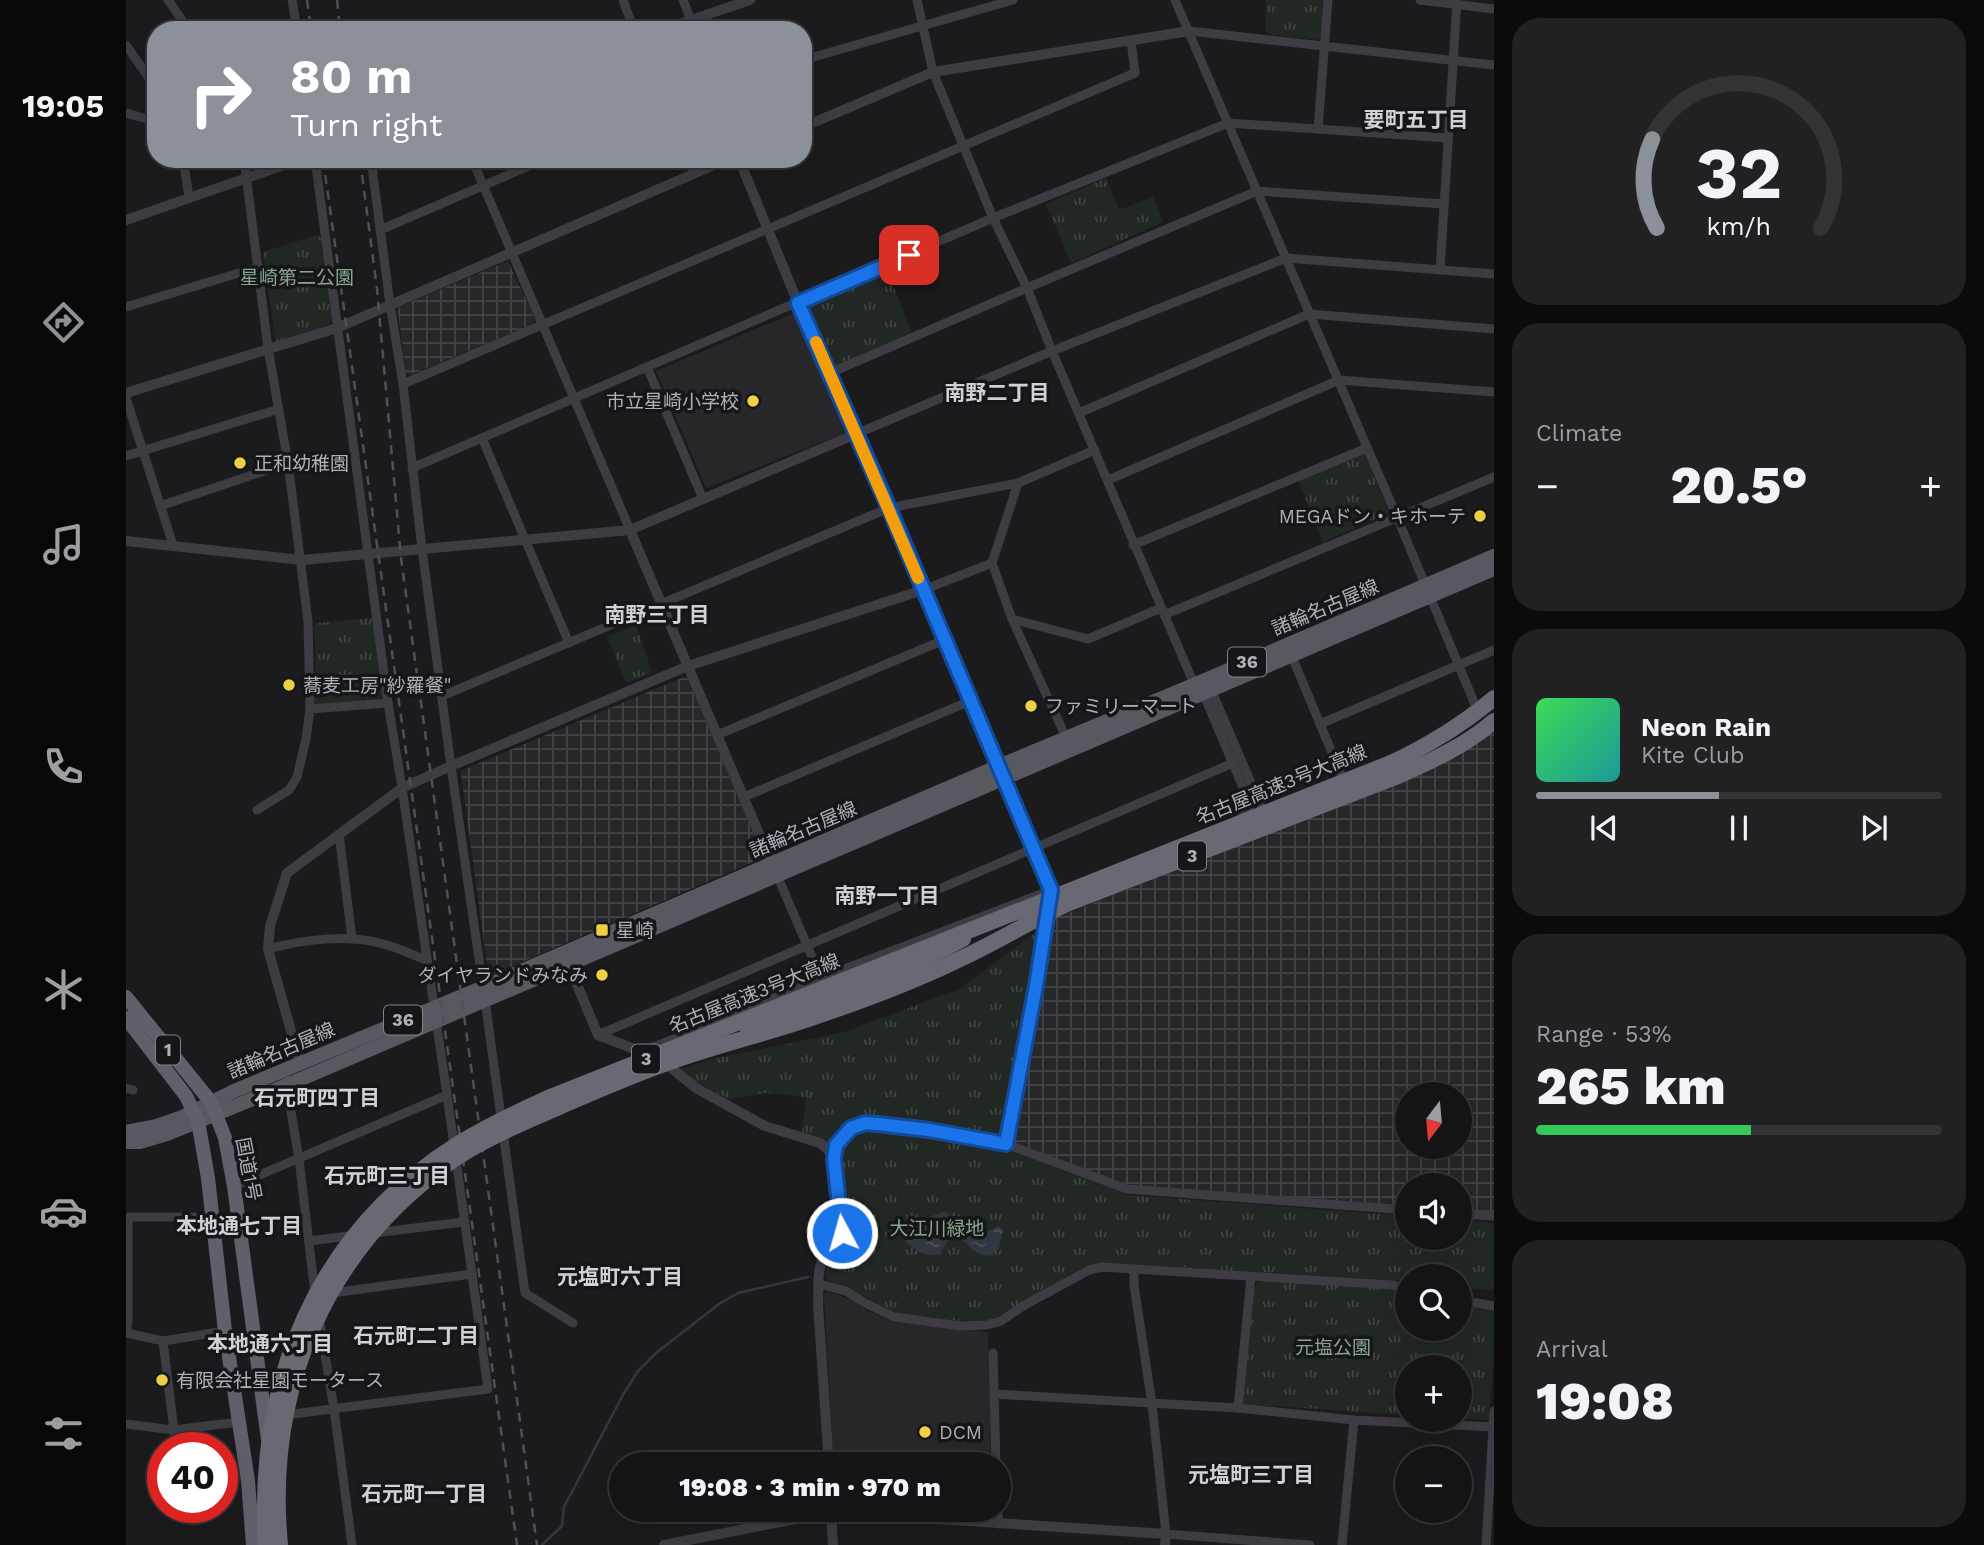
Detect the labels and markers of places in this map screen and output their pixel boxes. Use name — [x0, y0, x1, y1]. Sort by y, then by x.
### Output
pin — [879, 225, 939, 285]
place label: 市立星崎小学校 — [606, 390, 739, 413]
marker: 市立星崎小学校 — [745, 393, 761, 409]
place label: 正和幼稚園 — [254, 452, 349, 475]
marker: 正和幼稚園 — [232, 455, 248, 471]
place label: MEGAドン・キホーテ — [1279, 505, 1466, 528]
marker: MEGAドン・キホーテ — [1472, 508, 1488, 524]
place label: 蕎麦工房"紗羅餐" — [303, 674, 451, 697]
marker: 蕎麦工房"紗羅餐" — [281, 677, 297, 693]
place label: ファミリーマート — [1045, 695, 1197, 718]
marker: ファミリーマート — [1023, 698, 1039, 714]
place label: 星崎 — [616, 919, 654, 942]
marker: 星崎 — [594, 922, 610, 938]
place label: ダイヤランドみなみ — [418, 964, 588, 987]
marker: ダイヤランドみなみ — [594, 967, 610, 983]
place label: 有限会社星園モータース — [176, 1369, 384, 1392]
marker: 有限会社星園モータース — [154, 1372, 170, 1388]
place label: DCM — [939, 1421, 982, 1444]
marker: DCM — [917, 1424, 933, 1440]

